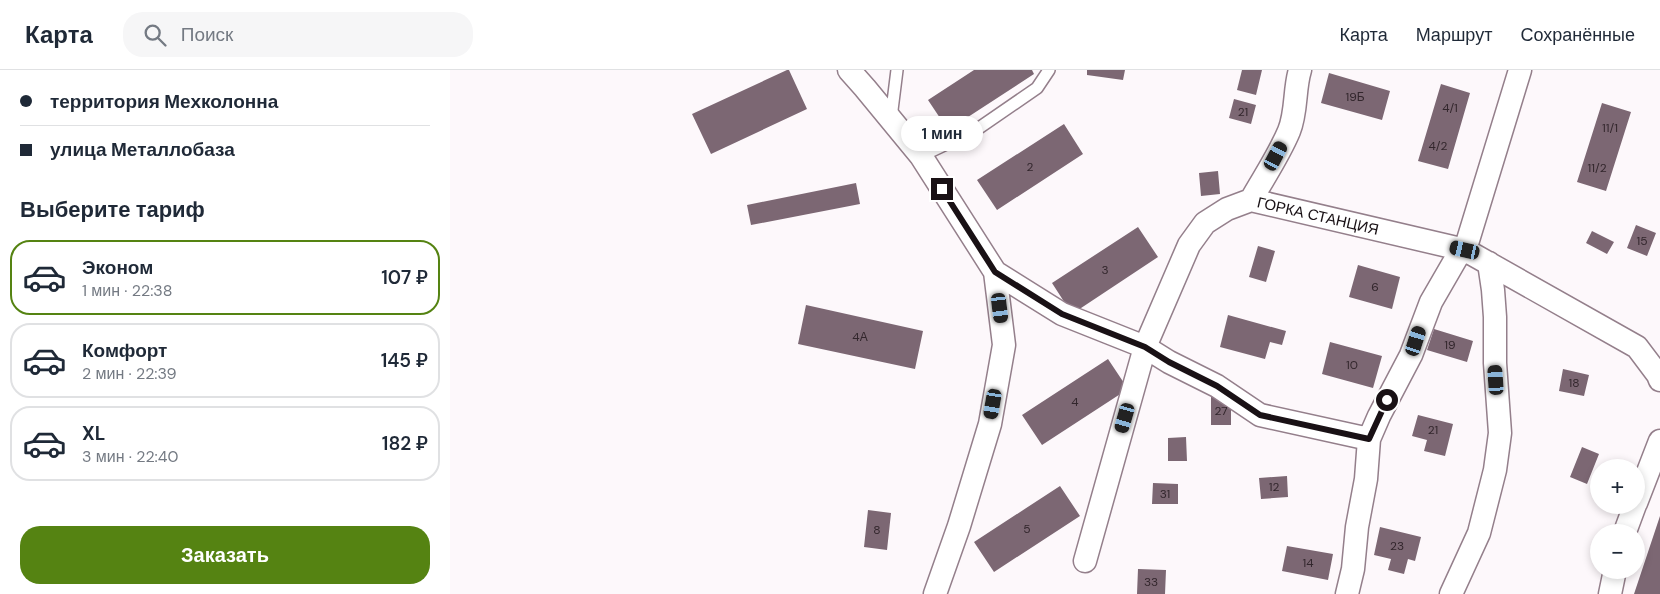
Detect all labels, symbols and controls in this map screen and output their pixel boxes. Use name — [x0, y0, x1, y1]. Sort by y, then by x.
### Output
search box — [123, 12, 473, 57]
text: Карта — [25, 19, 93, 50]
icon: search — [141, 21, 169, 49]
text: Поиск — [181, 22, 233, 47]
text: Карта — [1340, 23, 1388, 47]
text: Маршрут — [1416, 23, 1492, 47]
text: Сохранённые — [1520, 23, 1635, 47]
text: территория Мехколонна — [50, 89, 278, 114]
house number: 19Б — [1345, 89, 1365, 105]
house number: 4/1 — [1442, 100, 1458, 116]
house number: 21 — [1238, 104, 1248, 120]
callout: 1 мин — [901, 116, 983, 152]
house number: 11/1 — [1602, 120, 1618, 136]
text: 1 мин — [922, 123, 962, 144]
text: улица Металлобаза — [50, 137, 235, 162]
house number: 4/2 — [1429, 138, 1448, 154]
car — [1262, 139, 1289, 173]
house number: 2 — [1027, 159, 1034, 175]
house number: 11/2 — [1587, 160, 1607, 176]
route end — [931, 178, 953, 200]
street label: ГОРКА СТАНЦИЯ — [1255, 192, 1381, 240]
text: Выберите тариф — [20, 195, 205, 224]
house number: 15 — [1636, 233, 1648, 249]
car — [1448, 239, 1481, 261]
icon: car — [22, 255, 67, 300]
text: Эконом — [82, 255, 153, 280]
house number: 3 — [1101, 262, 1109, 278]
text: 107 ₽ — [381, 265, 428, 290]
house number: 6 — [1371, 279, 1379, 295]
text: 1 мин · 22:38 — [82, 280, 173, 301]
car — [990, 292, 1009, 324]
car — [1404, 324, 1427, 358]
house number: 4А — [852, 329, 868, 345]
house number: 19 — [1444, 337, 1456, 353]
icon: car — [22, 338, 67, 383]
text: Комфорт — [82, 338, 167, 363]
text: 145 ₽ — [381, 348, 428, 373]
house number: 10 — [1346, 357, 1358, 373]
text: 2 мин · 22:39 — [82, 363, 177, 384]
car — [1487, 365, 1504, 395]
house number: 18 — [1568, 375, 1580, 391]
car — [983, 388, 1002, 420]
route start — [1376, 389, 1398, 411]
house number: 4 — [1071, 394, 1079, 410]
car — [1113, 402, 1136, 434]
house number: 27 — [1214, 403, 1228, 419]
icon: car — [22, 421, 67, 466]
text: XL — [82, 421, 105, 446]
house number: 21 — [1428, 422, 1438, 438]
text: 182 ₽ — [382, 431, 428, 456]
text: 3 мин · 22:40 — [82, 446, 179, 467]
map controls — [1590, 459, 1645, 579]
button: + — [1590, 459, 1645, 514]
house number: 12 — [1269, 479, 1279, 495]
house number: 31 — [1160, 486, 1170, 502]
house number: 5 — [1023, 521, 1031, 537]
house number: 8 — [873, 522, 881, 538]
button: − — [1590, 524, 1645, 579]
button: Заказать — [20, 526, 430, 584]
house number: 23 — [1390, 538, 1404, 554]
house number: 14 — [1302, 555, 1314, 571]
house number: 33 — [1144, 574, 1158, 590]

